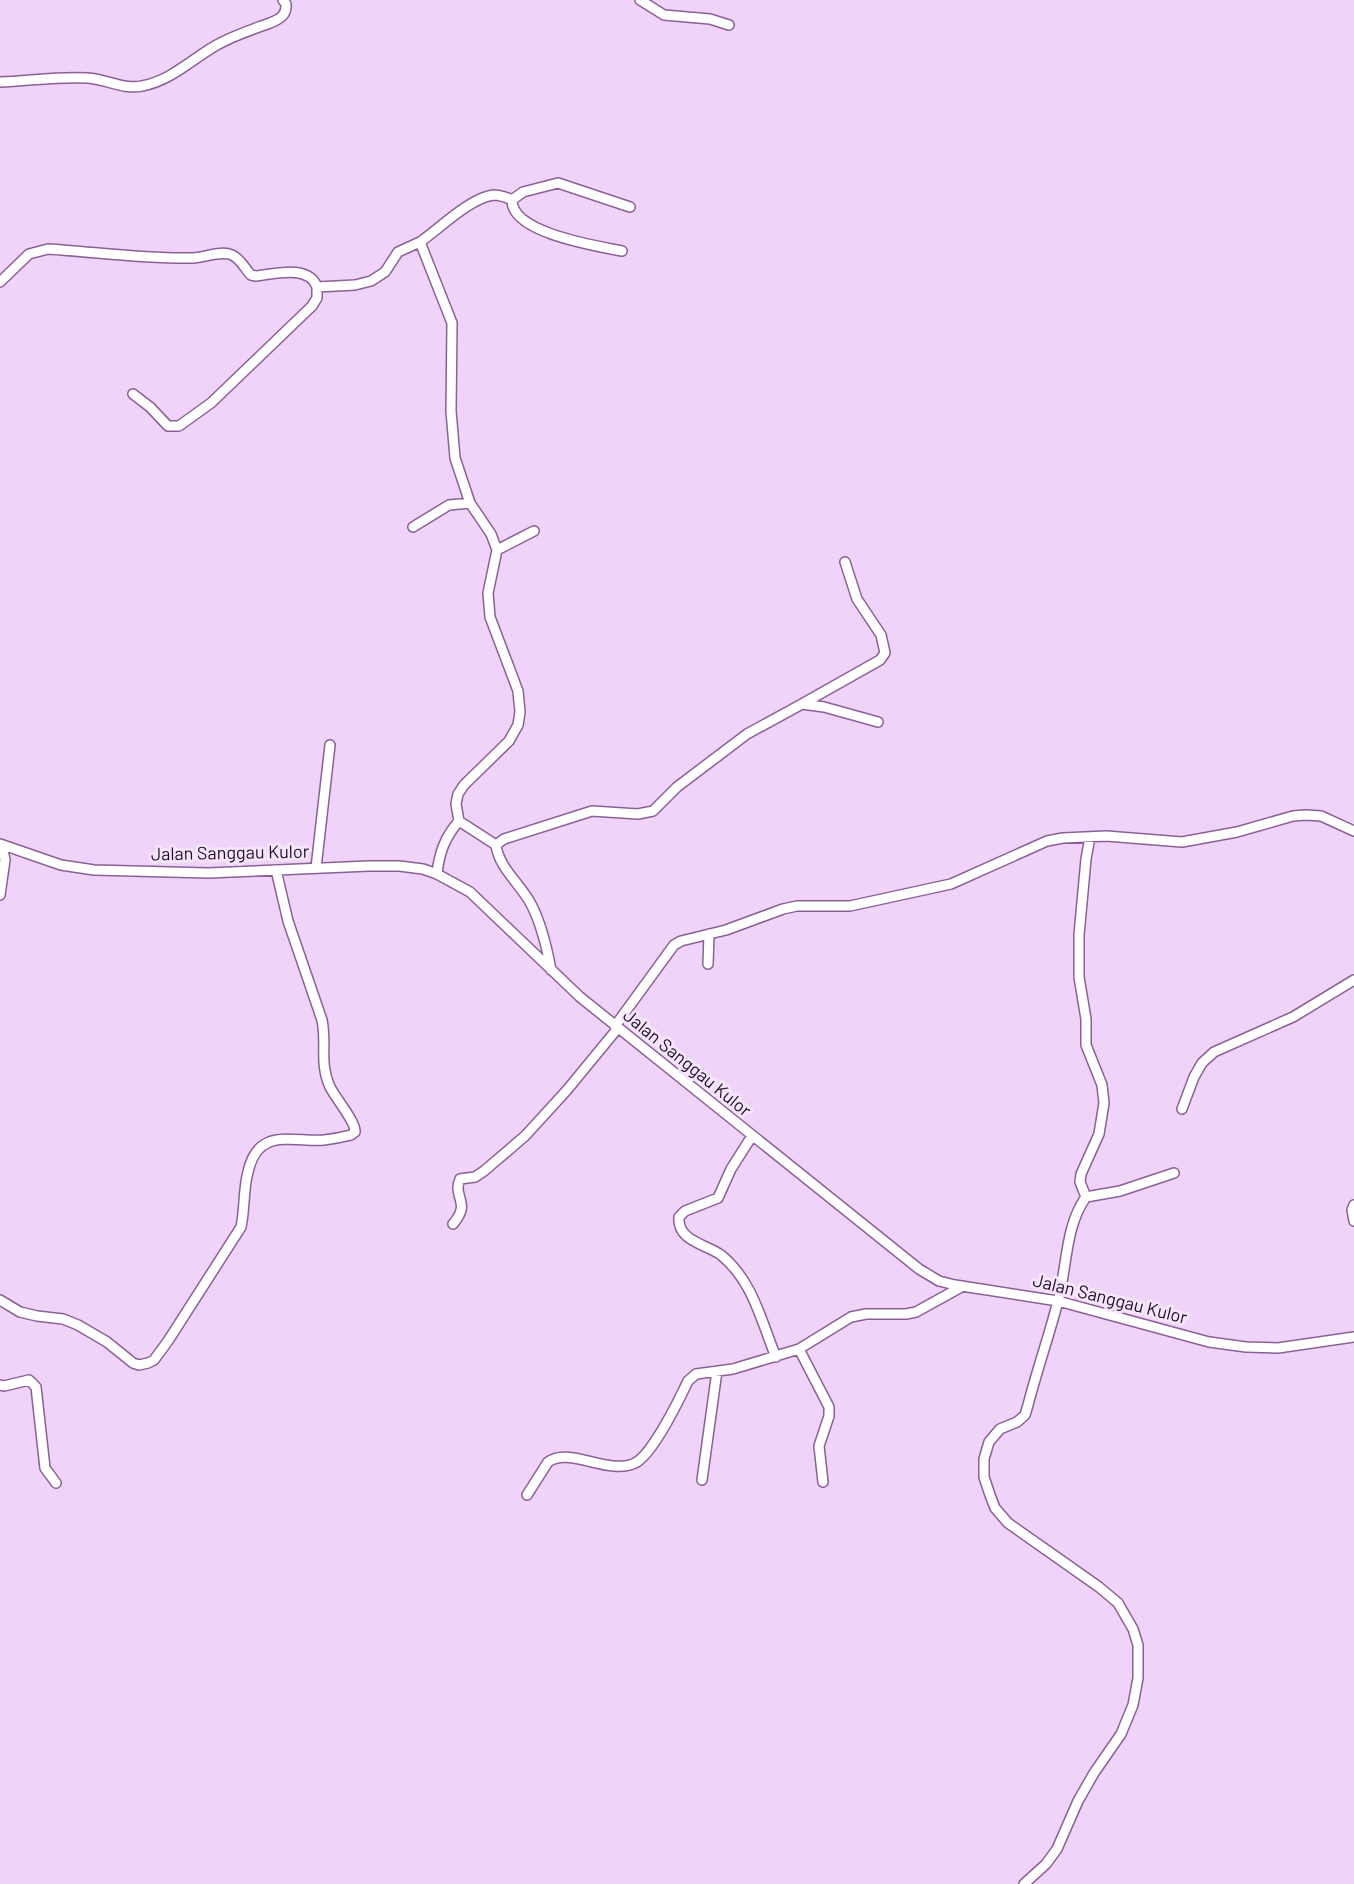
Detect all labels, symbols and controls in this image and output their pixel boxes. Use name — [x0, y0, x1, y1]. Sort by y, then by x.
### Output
street label: Jalan Sanggau Kulor — [151, 840, 310, 864]
street label: Jalan Sanggau Kulor — [619, 1004, 756, 1121]
street label: Jalan Sanggau Kulor — [1031, 1268, 1190, 1328]

